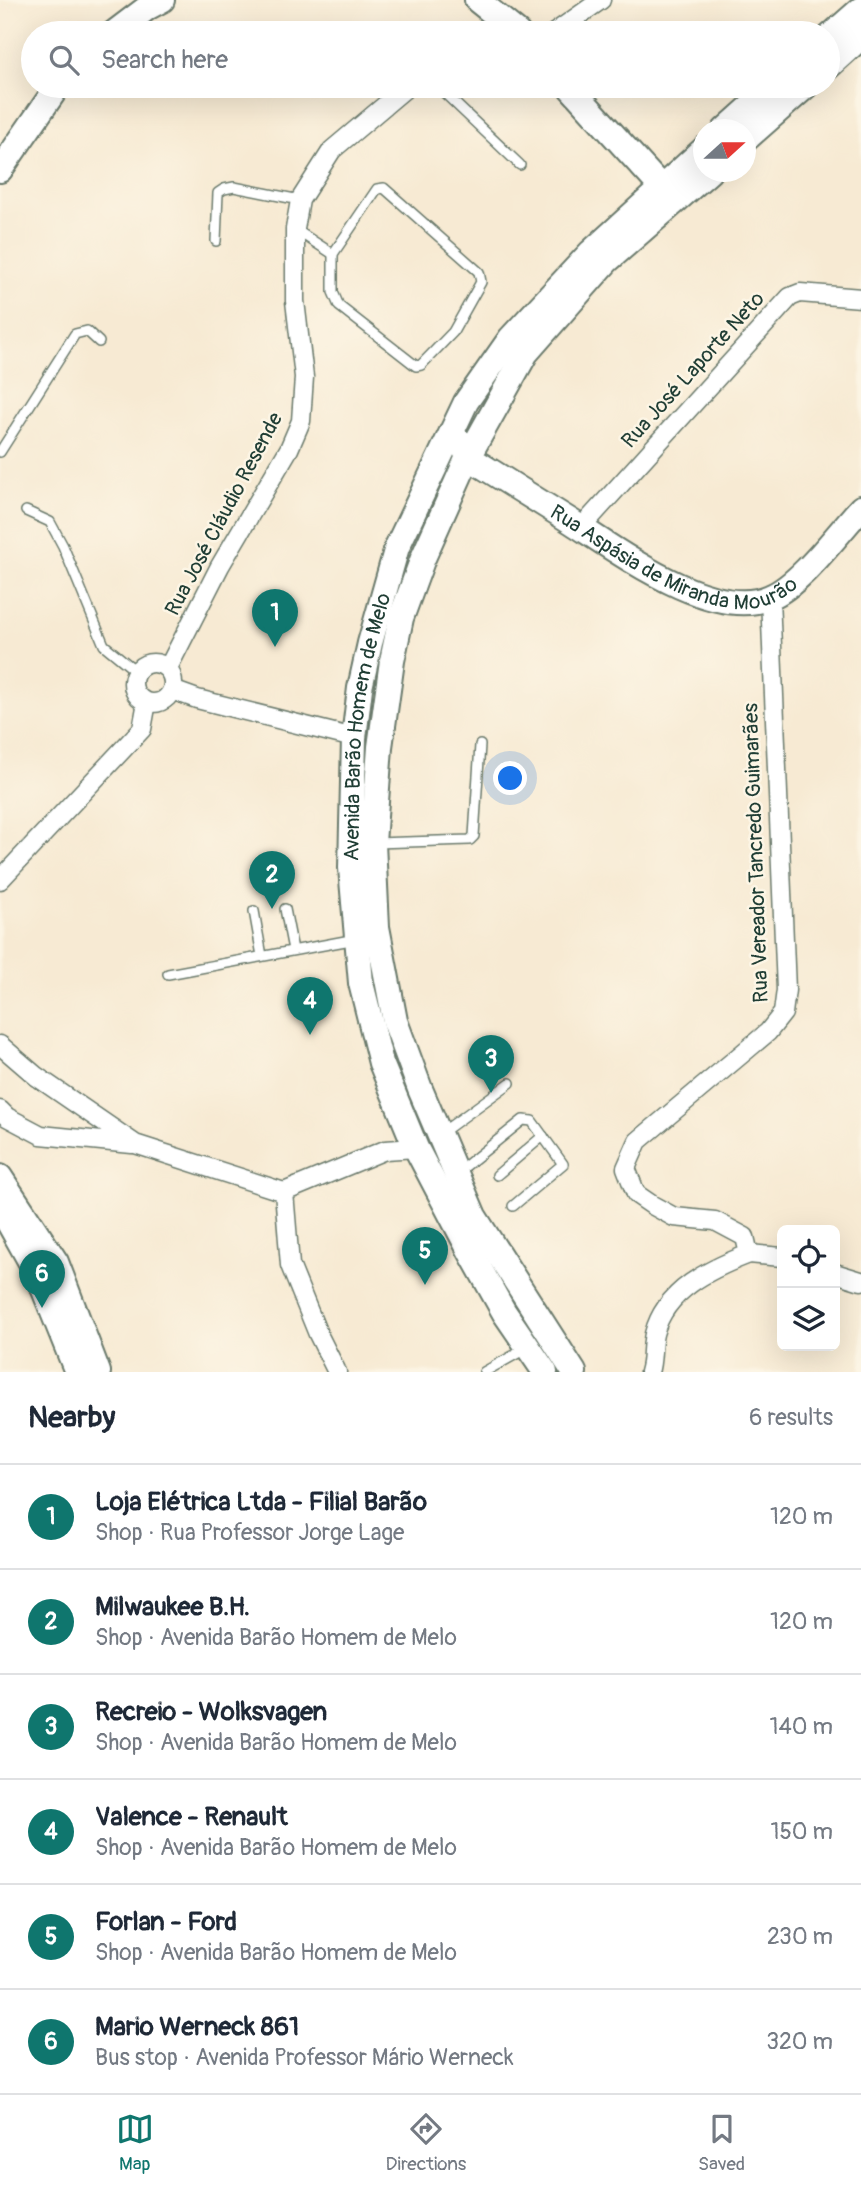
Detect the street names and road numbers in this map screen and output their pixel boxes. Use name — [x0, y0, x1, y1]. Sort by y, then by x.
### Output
street label: Rua José Laporte Neto — [616, 286, 770, 454]
street label: Rua José Cláudio Resende — [159, 407, 289, 620]
street label: Rua Aspásia de Miranda Mourão — [545, 498, 803, 616]
street label: Avenida Barão Homem de Melo — [338, 590, 397, 861]
street label: Rua Vereador Tancredo Guimarães — [737, 702, 775, 1003]

